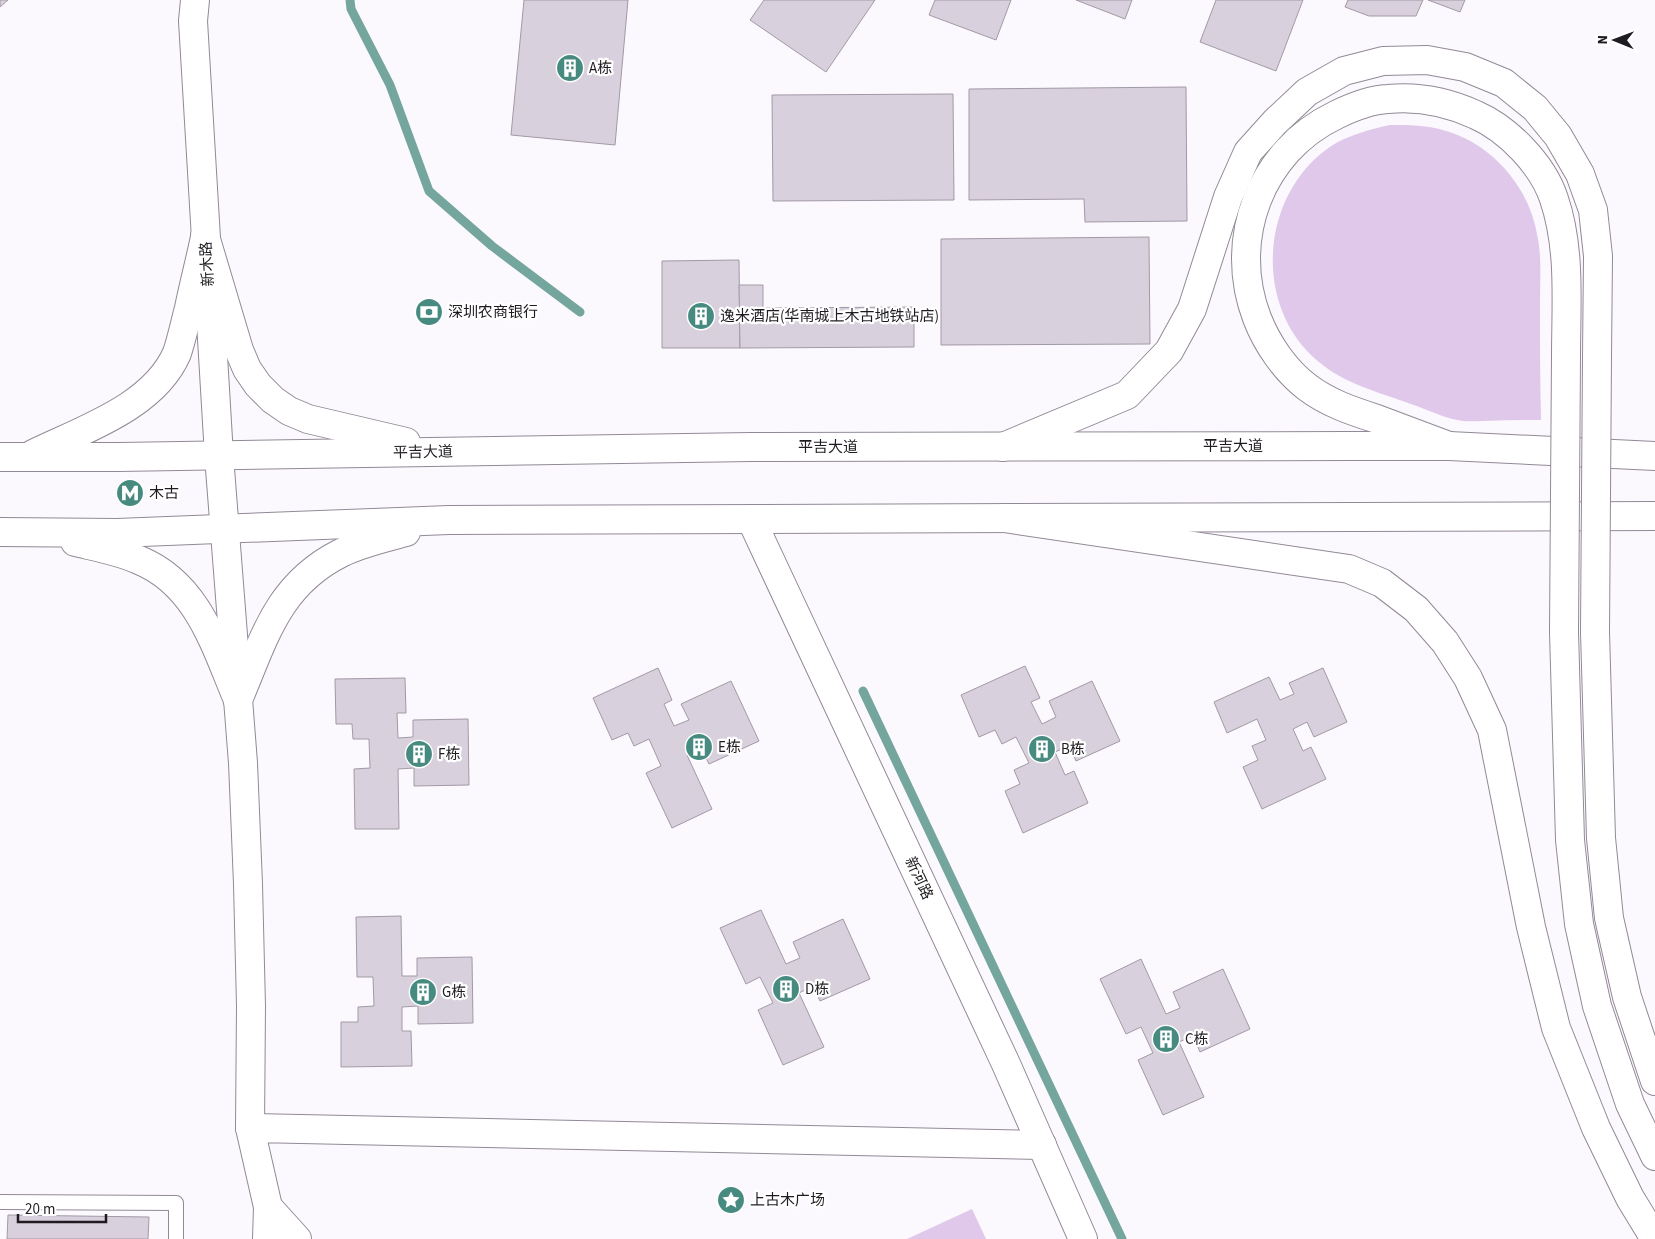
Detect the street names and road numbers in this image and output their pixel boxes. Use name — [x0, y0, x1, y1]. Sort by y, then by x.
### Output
street label: 新木路 — [196, 241, 219, 287]
street label: 平吉大道 — [1203, 436, 1263, 457]
street label: 平吉大道 — [798, 437, 858, 458]
street label: 平吉大道 — [393, 441, 453, 464]
street label: 新河路 — [900, 853, 938, 903]

